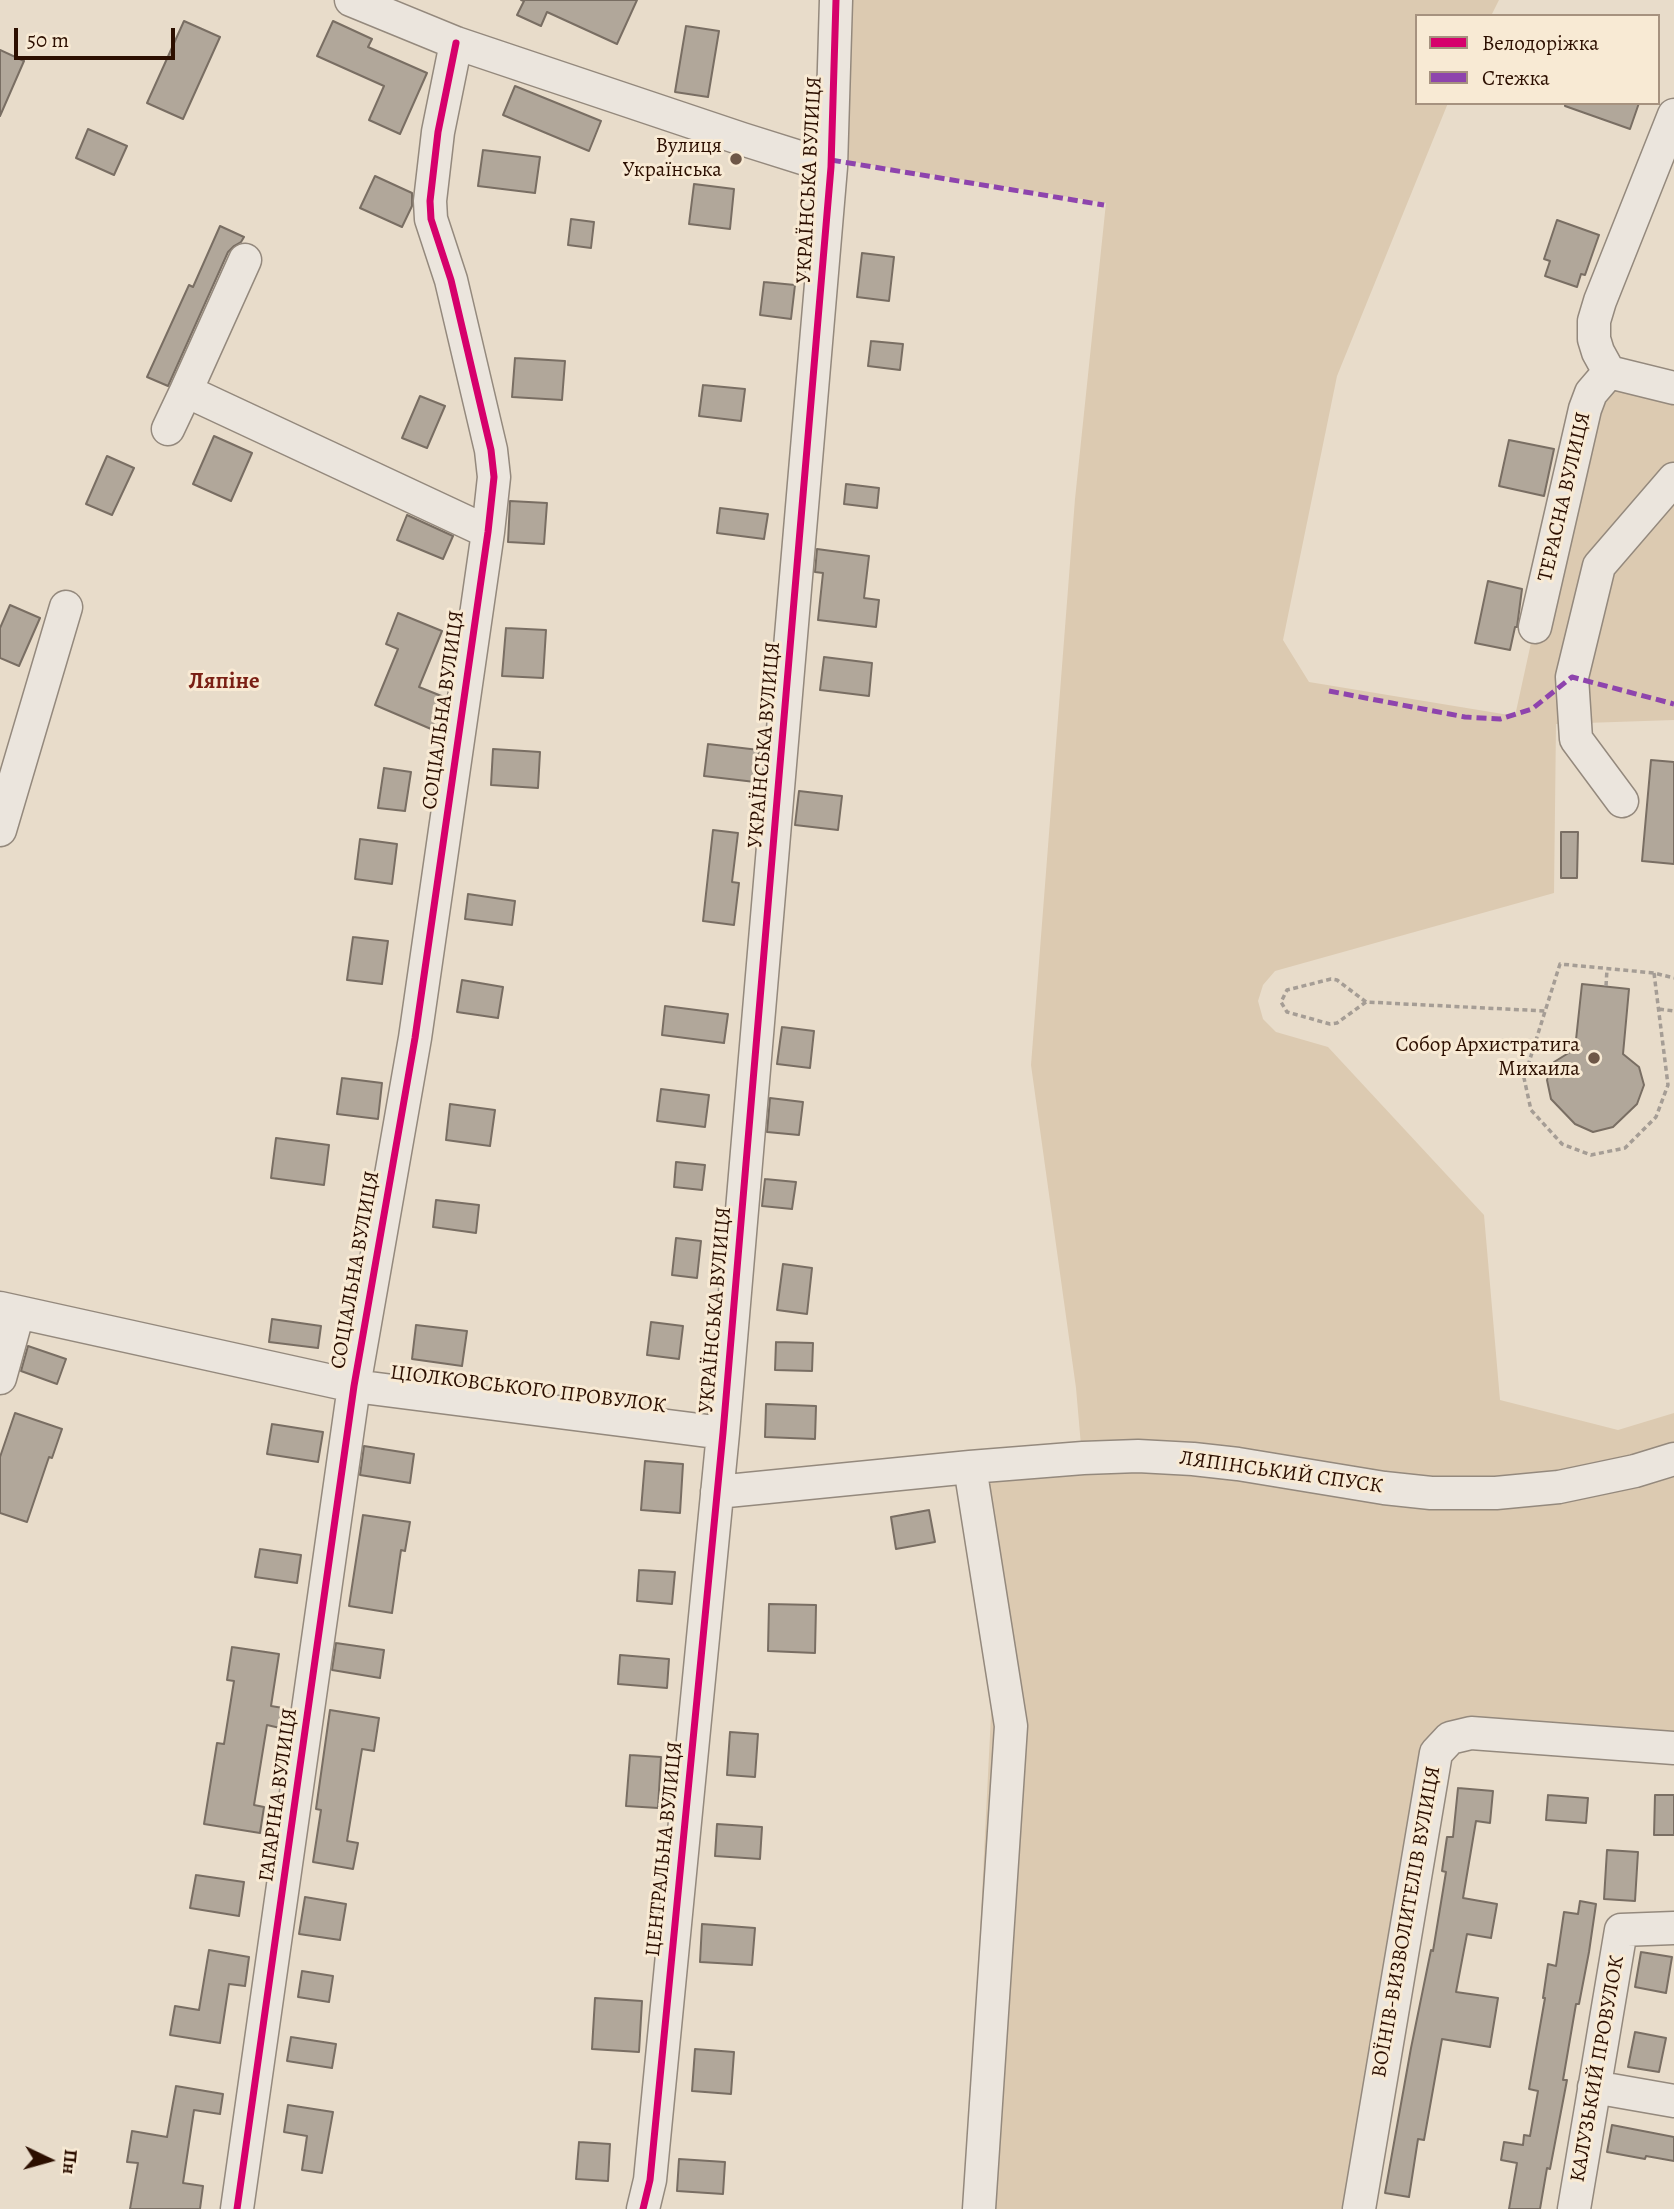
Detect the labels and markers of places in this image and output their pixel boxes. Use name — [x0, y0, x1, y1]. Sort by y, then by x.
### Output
place label: Вулиця Українська — [623, 134, 722, 184]
marker: Вулиця Українська — [728, 151, 744, 167]
place label: Собор Архистратига Михаила — [1395, 1033, 1580, 1083]
marker: Собор Архистратига Михаила — [1586, 1050, 1602, 1066]

